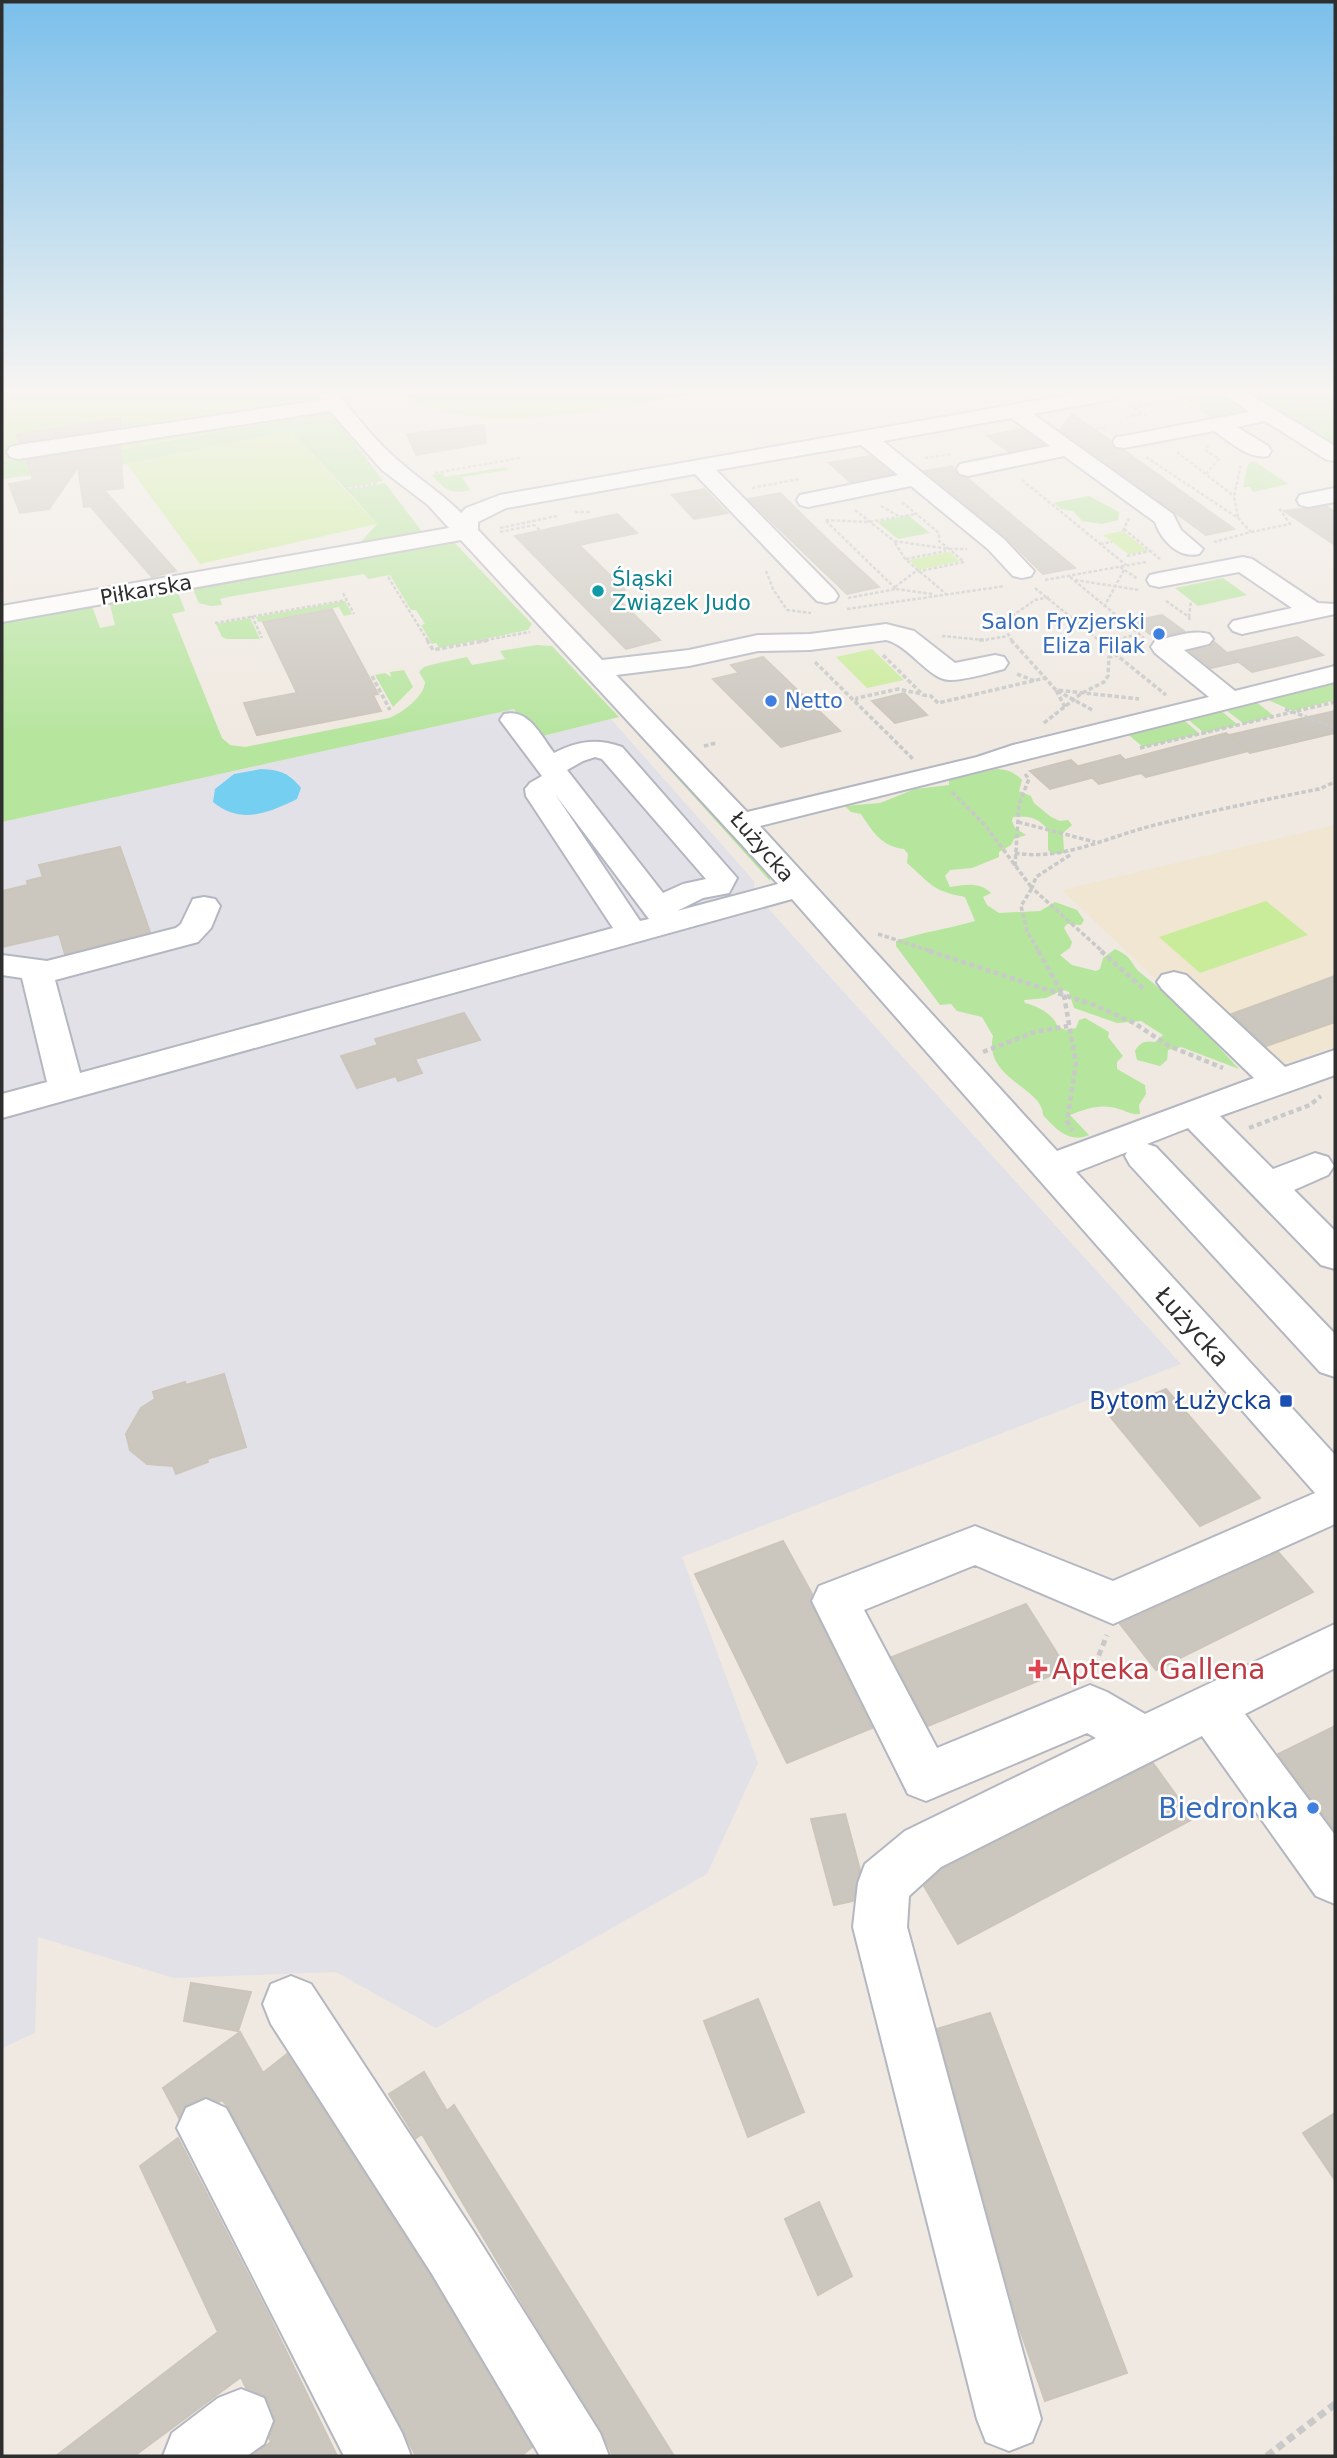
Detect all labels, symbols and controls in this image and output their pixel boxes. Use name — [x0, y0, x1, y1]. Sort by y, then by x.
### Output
place label: Śląski Związek Judo — [612, 566, 751, 615]
street label: Piłkarska — [98, 570, 194, 610]
marker: Śląski Związek Judo — [590, 583, 606, 599]
place label: Salon Fryzjerski Eliza Filak — [981, 610, 1146, 658]
marker: Salon Fryzjerski Eliza Filak — [1151, 626, 1167, 642]
place label: Netto — [785, 689, 843, 713]
marker: Netto — [763, 693, 779, 709]
street label: Łużycka — [724, 806, 799, 887]
street label: Łużycka — [1149, 1281, 1235, 1372]
place label: Bytom Łużycka — [1089, 1387, 1272, 1415]
marker: Bytom Łużycka — [1278, 1393, 1294, 1409]
place label: Apteka Gallena — [1052, 1653, 1265, 1686]
marker: Apteka Gallena — [1030, 1661, 1046, 1677]
place label: Biedronka — [1158, 1792, 1299, 1825]
marker: Biedronka — [1305, 1800, 1321, 1816]

